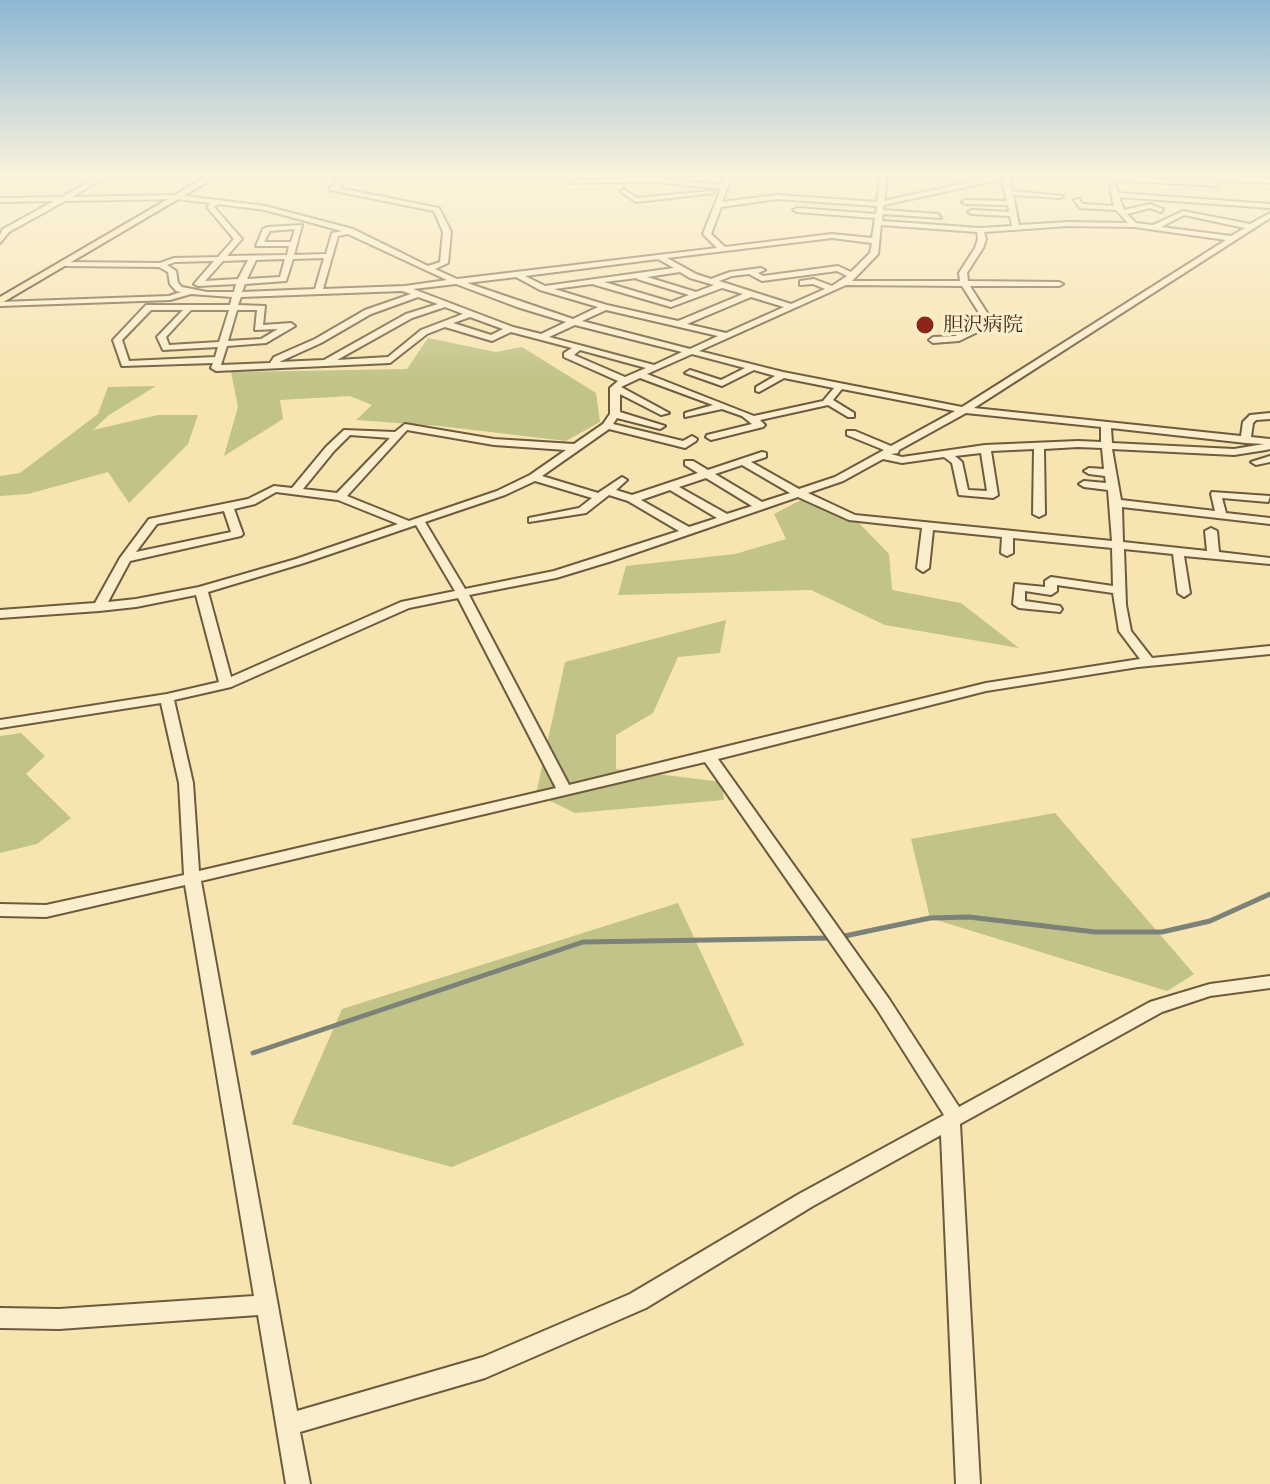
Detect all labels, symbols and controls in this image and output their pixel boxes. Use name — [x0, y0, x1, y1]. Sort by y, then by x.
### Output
place label: 胆沢病院 — [943, 313, 1023, 337]
marker: 胆沢病院 — [914, 314, 936, 336]

